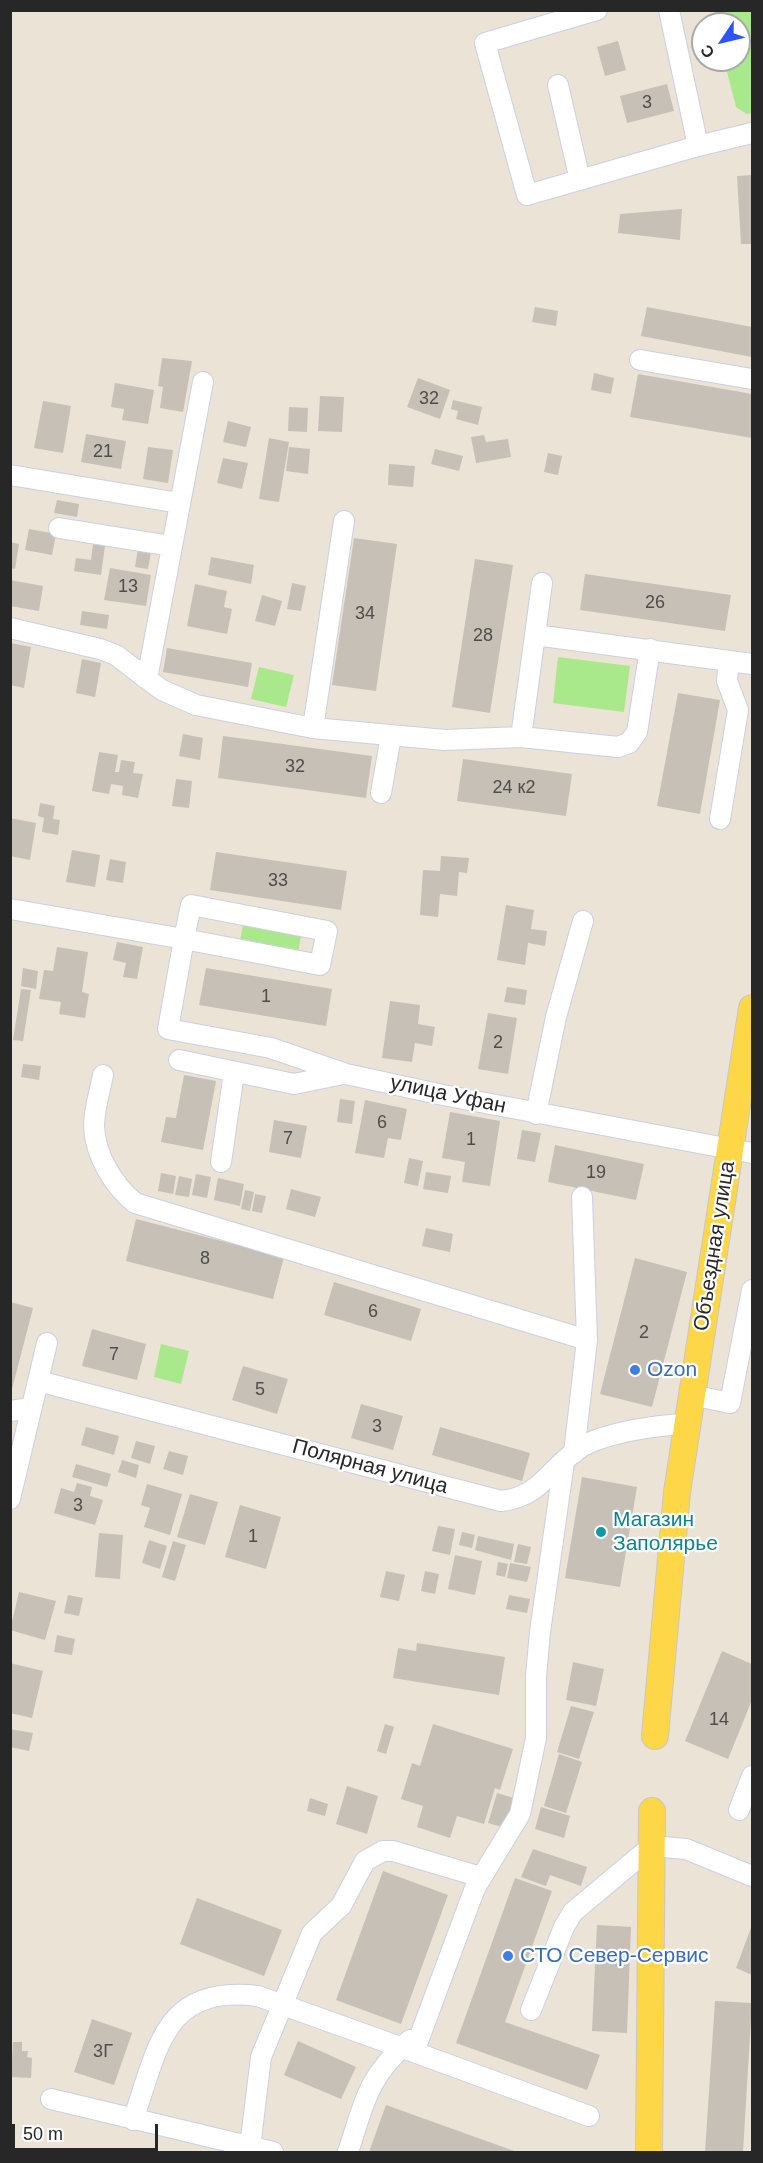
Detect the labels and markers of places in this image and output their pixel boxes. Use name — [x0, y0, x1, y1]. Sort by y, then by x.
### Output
place label: Ozon — [647, 1357, 697, 1383]
marker: Ozon — [628, 1363, 642, 1377]
place label: Магазин Заполярье — [613, 1507, 718, 1557]
marker: Магазин Заполярье — [594, 1525, 608, 1539]
place label: СТО Север-Сервис — [520, 1943, 709, 1969]
marker: СТО Север-Сервис — [501, 1949, 515, 1963]

